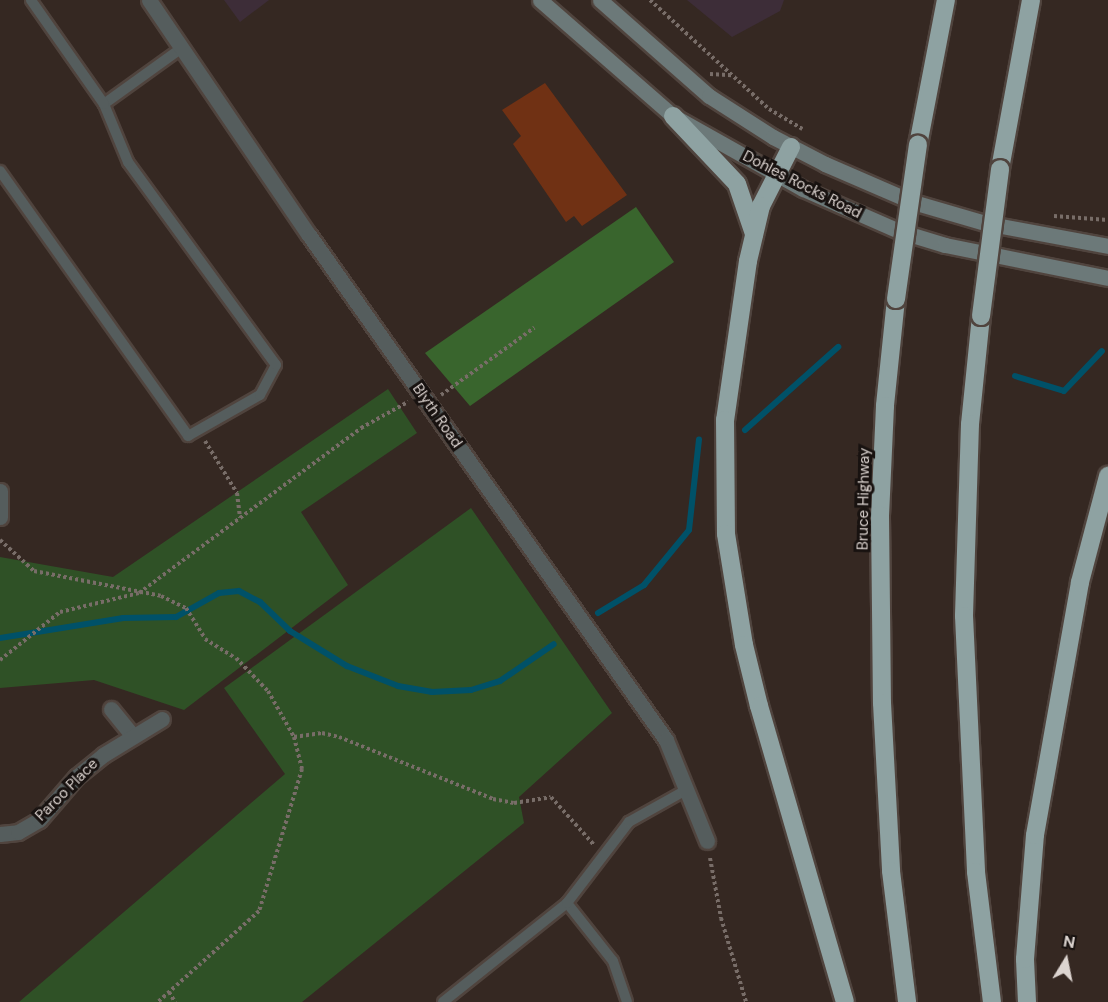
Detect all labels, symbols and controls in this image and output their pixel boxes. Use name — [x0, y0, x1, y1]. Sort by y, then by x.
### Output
street label: Dohles Rocks Road — [740, 147, 864, 223]
street label: Blyth Road — [408, 380, 466, 452]
street label: Bruce Highway — [854, 448, 874, 550]
street label: Paroo Place — [32, 755, 102, 825]
north arrow — [1036, 930, 1096, 990]
text: N — [1062, 930, 1077, 953]

